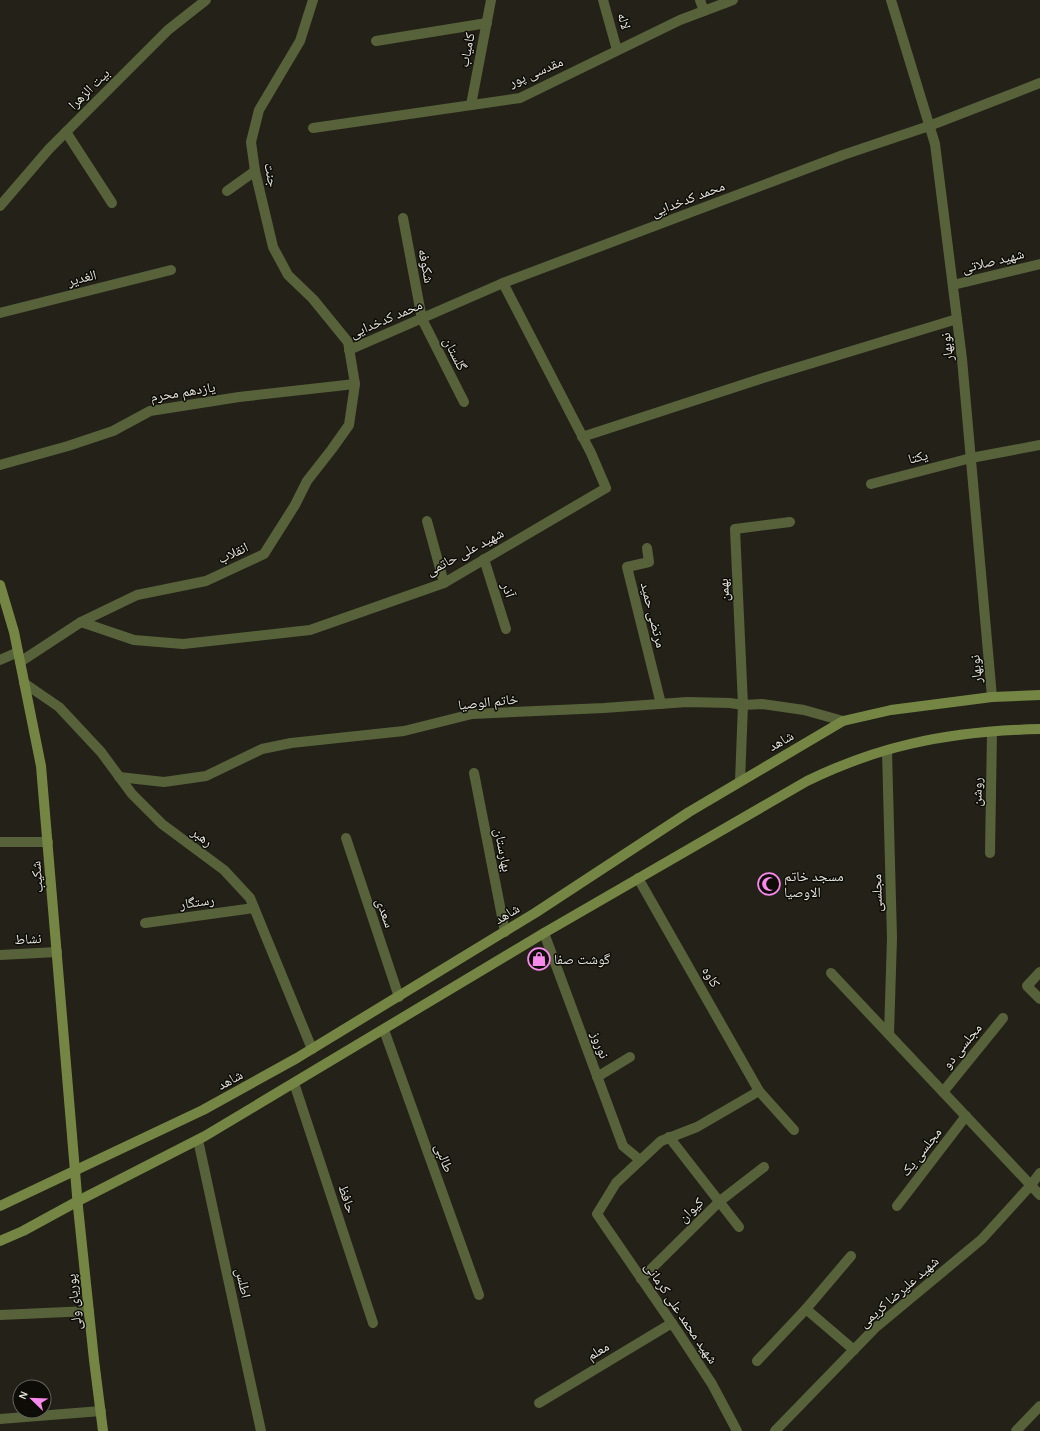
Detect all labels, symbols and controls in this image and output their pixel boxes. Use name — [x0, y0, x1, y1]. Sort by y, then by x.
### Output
street label: لاله — [614, 11, 634, 31]
street label: کامیاب — [455, 31, 479, 69]
street label: مقدسی پور — [505, 53, 566, 92]
street label: بیت الزهرا — [65, 65, 113, 113]
street label: جنت — [260, 161, 282, 189]
street label: محمد کدخدایی — [649, 177, 727, 221]
street label: شهید صلاتی — [960, 245, 1026, 277]
street label: شکوفه — [414, 247, 438, 285]
street label: الغدیر — [65, 266, 98, 290]
street label: محمد کدخدایی — [347, 296, 425, 342]
street label: نوبهار — [937, 332, 957, 363]
street label: گلستان — [439, 334, 471, 374]
street label: یازدهم محرم — [149, 378, 217, 407]
street label: یکتا — [906, 446, 930, 468]
street label: شهید علی حاتمی — [423, 524, 507, 580]
street label: انقلاب — [215, 539, 251, 567]
street label: بهمن — [715, 578, 733, 602]
street label: آذر — [497, 580, 518, 600]
street label: مرتضی حمید — [637, 580, 669, 650]
street label: نوبهار — [966, 654, 986, 685]
street label: خاتم الوصیا — [457, 690, 519, 715]
street label: شاهد — [765, 727, 797, 755]
street label: روشن — [968, 777, 986, 807]
street label: رهبر — [187, 823, 216, 850]
street label: بهارستان — [490, 827, 516, 873]
street label: شکیب — [27, 860, 47, 894]
place label: مسجد خاتم الاوصیا — [784, 868, 844, 901]
mosque icon: مسجد خاتم الاوصیا — [756, 871, 782, 897]
street label: مجلسی — [868, 874, 886, 912]
street label: رستگار — [177, 891, 216, 913]
street label: سعدی — [372, 896, 398, 930]
street label: شاهد — [491, 900, 523, 928]
street label: نشاط — [14, 930, 42, 948]
shop icon: گوشت صفا — [526, 946, 552, 972]
place label: گوشت صفا — [554, 951, 610, 968]
street label: کاوه — [698, 963, 724, 991]
street label: مجلسی دو — [938, 1020, 986, 1072]
street label: نوروز — [587, 1028, 613, 1061]
street label: شاهد — [214, 1066, 246, 1094]
street label: مجلسی یک — [897, 1124, 945, 1180]
street label: طالبی — [431, 1141, 457, 1175]
street label: حافظ — [334, 1182, 360, 1216]
street label: کیوان — [675, 1194, 707, 1226]
street label: شهید علیرضا کریمی — [856, 1253, 942, 1331]
street label: شهید محمد علی کرمانی — [641, 1259, 721, 1367]
street label: اطلس — [232, 1266, 254, 1300]
street label: پوریای ولی — [63, 1273, 86, 1331]
street label: معلم — [584, 1338, 613, 1365]
north arrow — [12, 1379, 52, 1419]
text: N — [16, 1389, 31, 1401]

